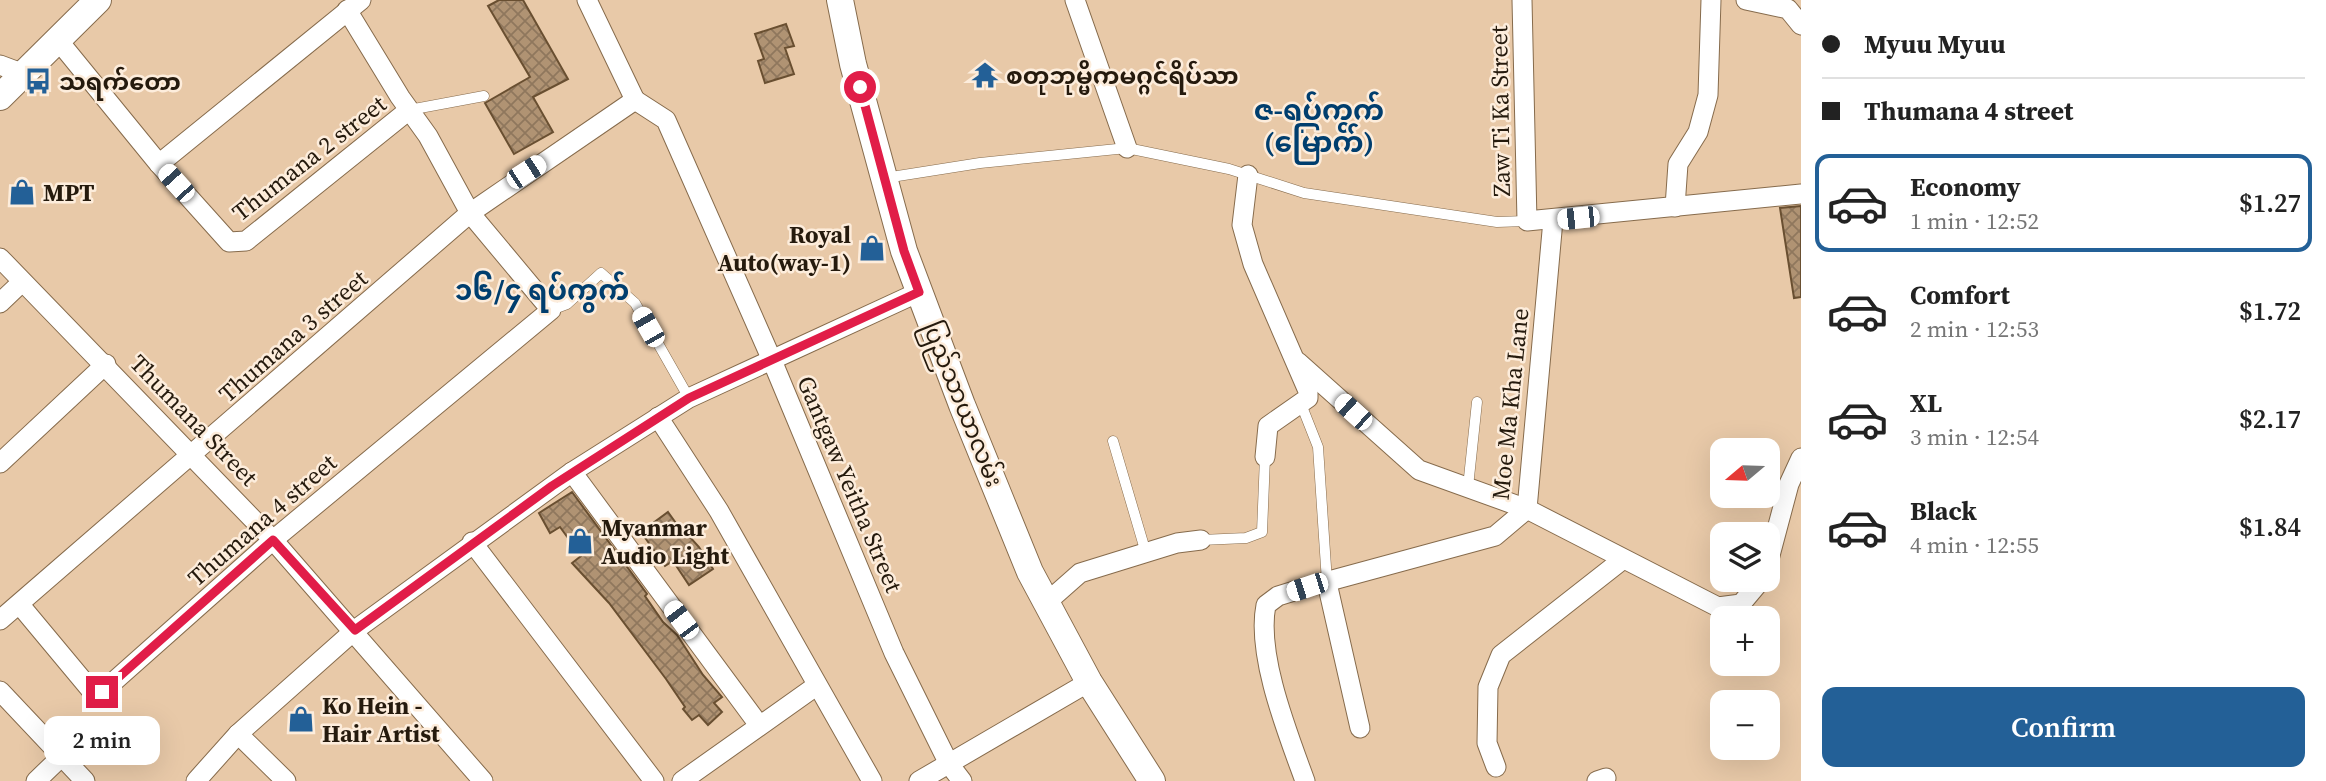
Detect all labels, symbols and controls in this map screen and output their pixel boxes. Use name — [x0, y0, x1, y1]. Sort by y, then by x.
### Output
street label: Zaw Ti Ka Street — [1482, 25, 1518, 197]
text: Myuu Myuu — [1864, 26, 2006, 62]
place label: စတုဘုမ္မိကမဂ္ဂင်ရိပ်သာ — [1006, 59, 1239, 95]
temple icon: စတုဘုမ္မိကမဂ္ဂင်ရိပ်သာ — [970, 60, 1000, 90]
place label: သရက်တော — [59, 65, 181, 101]
bus stop icon: သရက်တော — [23, 66, 53, 96]
route start — [844, 71, 876, 103]
street label: Thumana 2 street — [225, 87, 393, 229]
district label: ဇ-ရပ်ကွက် (မြောက်) — [1254, 91, 1384, 165]
text: Thumana 4 street — [1864, 93, 2073, 129]
car — [503, 152, 550, 192]
car — [155, 160, 198, 206]
text: Economy — [1910, 169, 2021, 205]
icon: car — [1826, 172, 1889, 235]
place label: MPT — [43, 176, 94, 209]
shop icon: MPT — [7, 177, 37, 207]
text: $1.27 — [2239, 185, 2301, 221]
car — [1557, 205, 1600, 231]
text: 1 min · 12:52 — [1910, 205, 2039, 237]
place label: Royal Auto(way-1) — [718, 218, 851, 279]
shop icon: Royal Auto(way-1) — [857, 233, 887, 263]
street label: Thumana 3 street — [212, 262, 374, 410]
district label: ၁၆/၄ ရပ်ကွက် — [455, 270, 629, 313]
text: Comfort — [1910, 277, 2010, 313]
icon: car — [1826, 280, 1889, 343]
text: $1.72 — [2239, 293, 2301, 329]
car — [629, 304, 668, 350]
street label: Moe Ma Kha Lane — [1484, 307, 1536, 501]
text: 2 min · 12:53 — [1910, 313, 2039, 345]
street label: ပြည်သာယာလမ်း — [912, 316, 1011, 493]
street label: Thumana Street — [123, 347, 265, 493]
street label: Gantgaw Yeitha Street — [789, 371, 911, 597]
text: XL — [1910, 385, 1942, 421]
icon: car — [1826, 388, 1889, 451]
car — [1331, 390, 1376, 434]
text: $2.17 — [2239, 401, 2301, 437]
text: 3 min · 12:54 — [1910, 421, 2039, 453]
north arrow — [1710, 438, 1780, 508]
map controls — [1710, 438, 1780, 760]
street label: Thumana 4 street — [181, 446, 343, 594]
text: Black — [1910, 493, 1977, 529]
icon: car — [1826, 496, 1889, 559]
text: $1.84 — [2239, 509, 2301, 545]
place label: Myanmar Audio Light — [601, 511, 730, 572]
button: layers — [1710, 522, 1780, 592]
shop icon: Myanmar Audio Light — [565, 526, 595, 556]
text: 4 min · 12:55 — [1910, 529, 2039, 561]
car — [1284, 571, 1331, 603]
car — [660, 597, 703, 643]
button: + — [1710, 606, 1780, 676]
route end — [86, 676, 118, 708]
button: Confirm — [1822, 687, 2305, 767]
place label: Ko Hein - Hair Artist — [322, 689, 440, 750]
button: − — [1710, 690, 1780, 760]
shop icon: Ko Hein - Hair Artist — [286, 704, 316, 734]
callout: 2 min — [44, 716, 160, 766]
text: 2 min — [72, 724, 132, 756]

